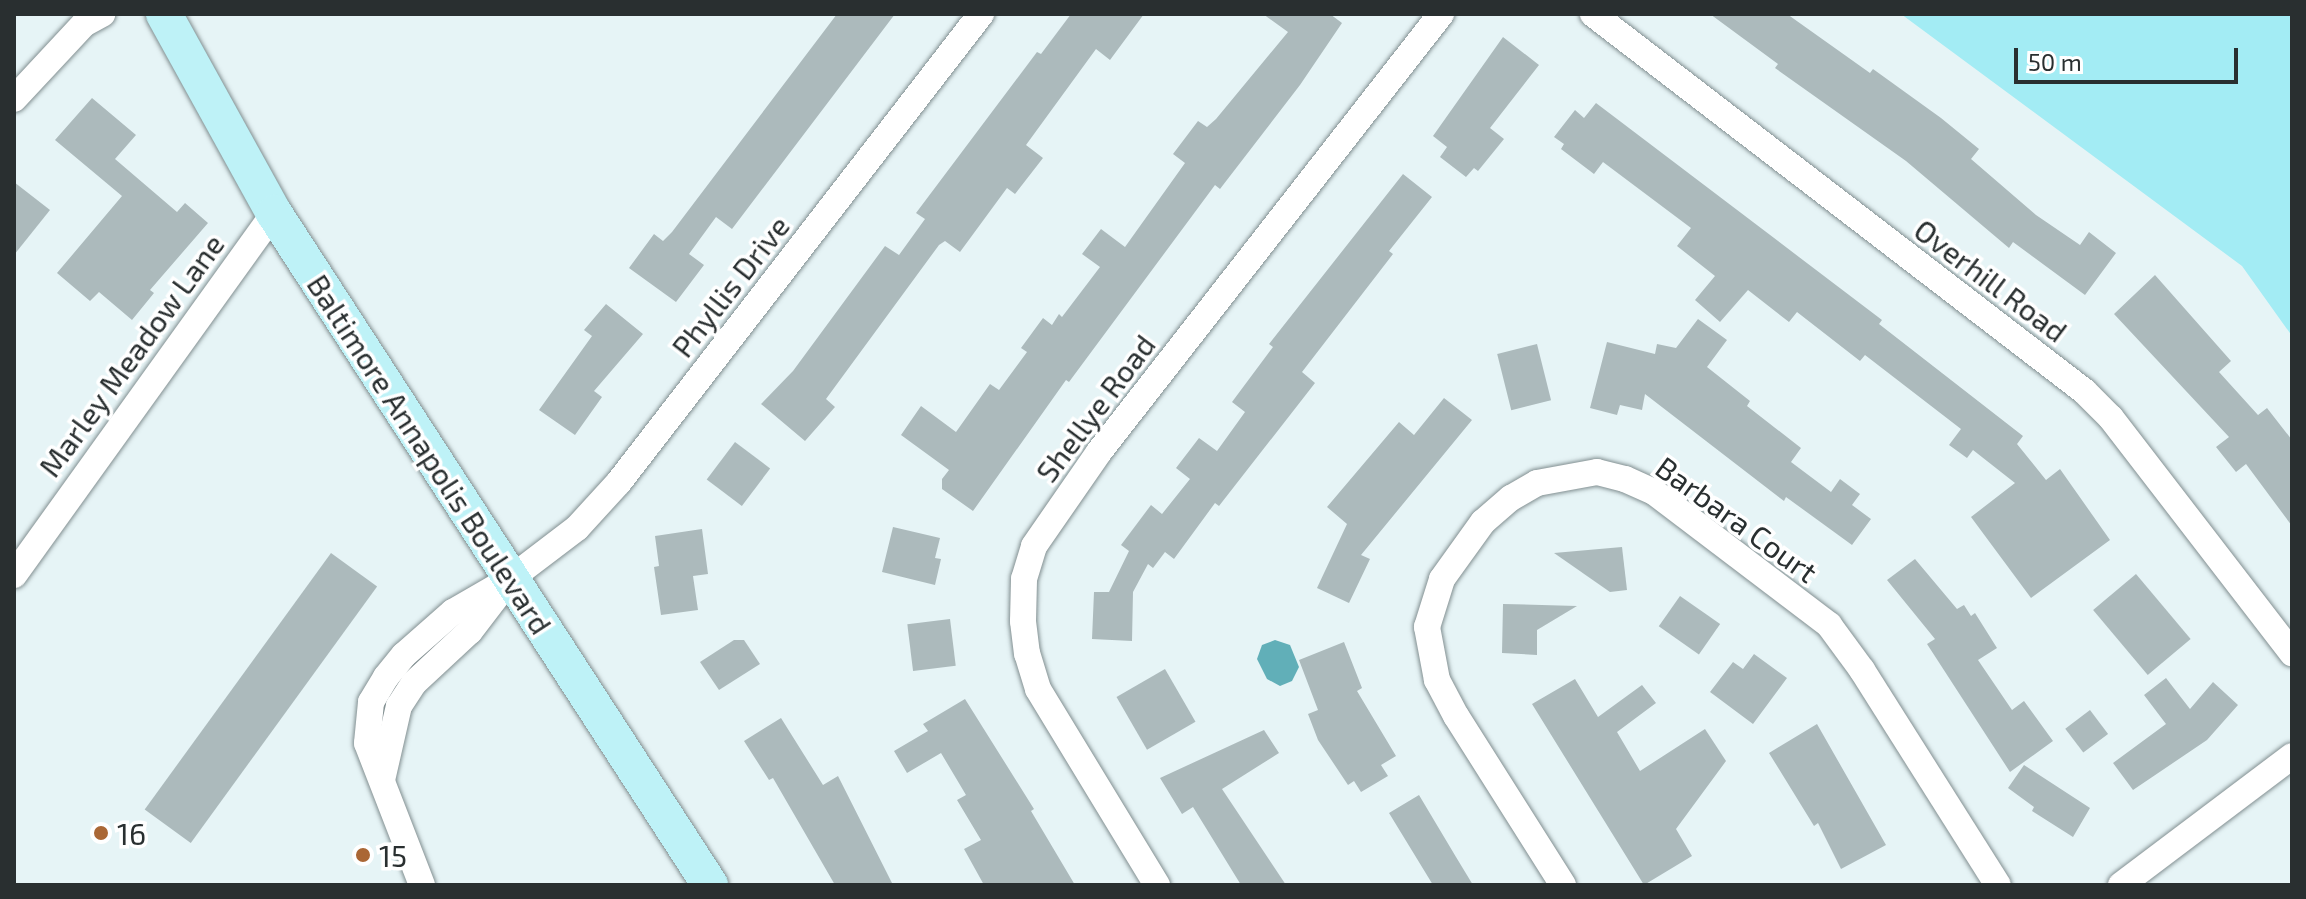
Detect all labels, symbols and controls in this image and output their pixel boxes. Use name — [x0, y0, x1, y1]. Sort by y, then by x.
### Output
scale bar — [2018, 32, 2242, 82]
text: 50 m — [2028, 47, 2082, 76]
street label: Phyllis Drive — [664, 208, 796, 364]
street label: Overhill Road — [1907, 211, 2075, 349]
street label: Marley Meadow Lane — [31, 226, 231, 484]
street label: Baltimore Annapolis Boulevard — [300, 267, 560, 641]
street label: Shellye Road — [1028, 327, 1162, 489]
street label: Barbara Court — [1649, 448, 1825, 590]
place label: 16 — [117, 815, 146, 851]
marker: 16 — [92, 824, 110, 842]
place label: 15 — [379, 837, 407, 873]
marker: 15 — [354, 846, 372, 864]

